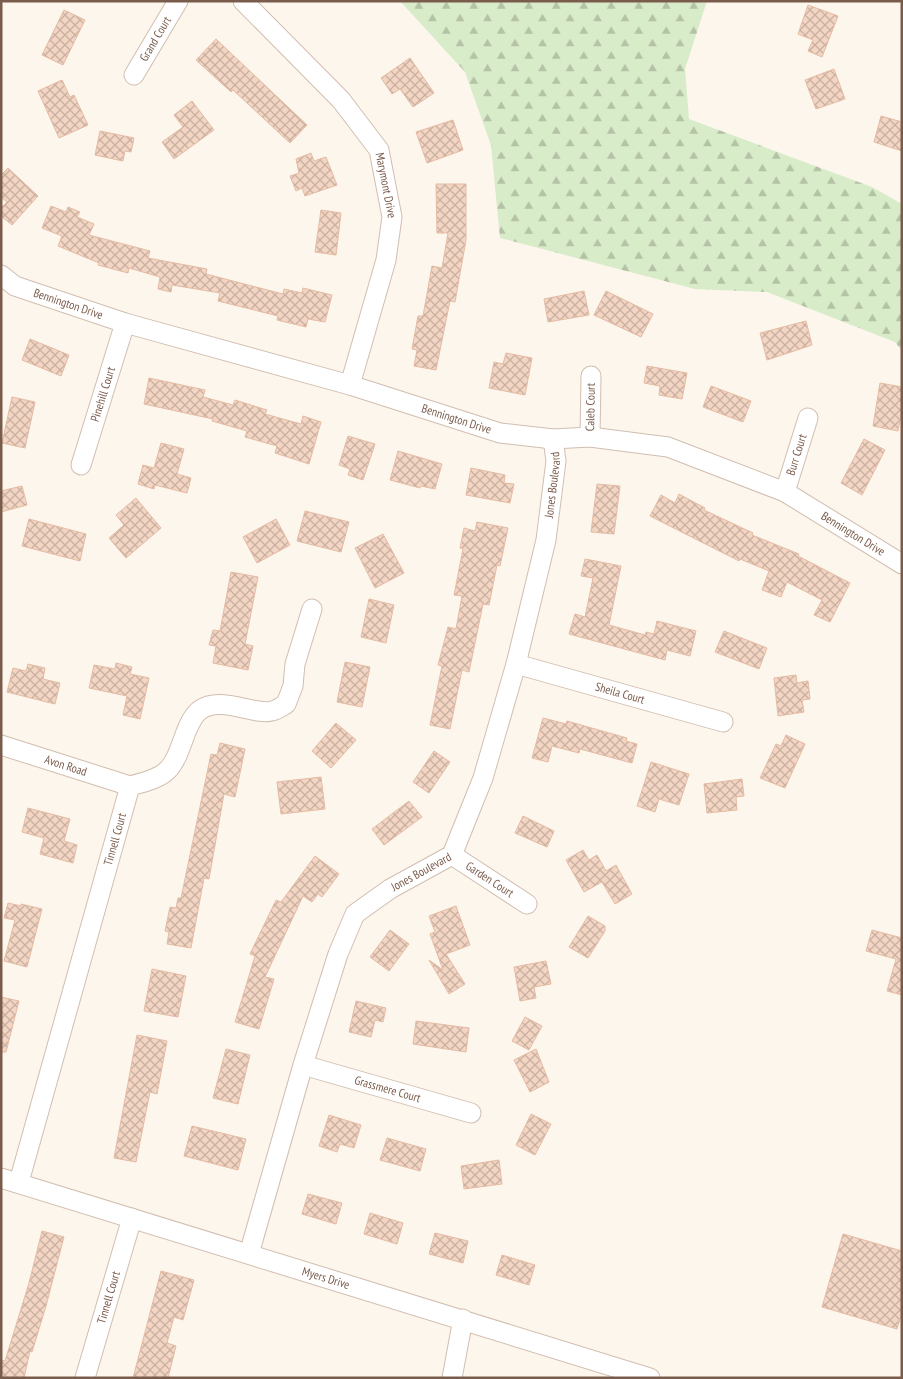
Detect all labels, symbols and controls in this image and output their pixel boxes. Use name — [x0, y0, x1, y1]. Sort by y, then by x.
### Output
street label: Grand Court — [136, 13, 174, 64]
street label: Marymont Drive — [373, 151, 400, 219]
street label: Bennington Drive — [32, 285, 105, 322]
street label: Pinehill Court — [87, 364, 118, 424]
street label: Caleb Court — [582, 382, 598, 431]
street label: Bennington Drive — [420, 400, 493, 437]
street label: Burr Court — [783, 431, 810, 477]
street label: Jones Boulevard — [541, 451, 563, 520]
street label: Bennington Drive — [819, 508, 888, 559]
street label: Sheila Court — [594, 679, 647, 707]
street label: Avon Road — [43, 751, 89, 779]
street label: Tinnell Court — [100, 810, 129, 867]
street label: Jones Boulevard — [387, 849, 454, 895]
street label: Garden Court — [463, 858, 517, 901]
street label: Grassmere Court — [353, 1072, 423, 1105]
street label: Myers Drive — [300, 1263, 352, 1292]
street label: Tinnell Court — [93, 1269, 123, 1325]

